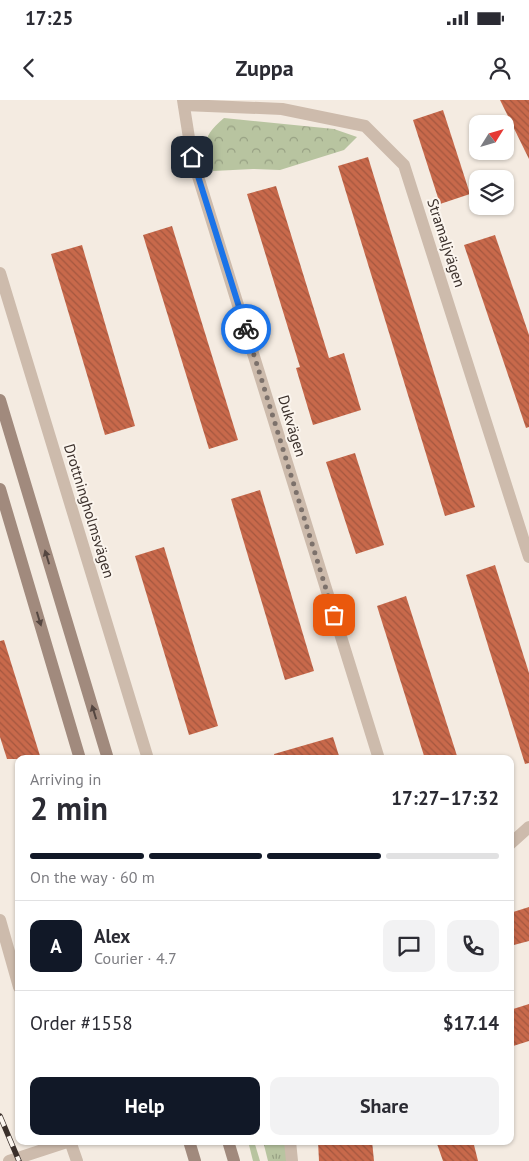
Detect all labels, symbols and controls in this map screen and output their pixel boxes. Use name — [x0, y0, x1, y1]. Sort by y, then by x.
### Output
text: 17:25 — [25, 6, 73, 30]
icon: back — [15, 54, 43, 82]
text: Zuppa — [235, 54, 294, 82]
icon: person — [486, 54, 514, 82]
north arrow — [469, 115, 514, 160]
map controls — [469, 115, 514, 215]
pin — [171, 136, 213, 178]
icon: home — [178, 143, 206, 171]
button: layers — [469, 170, 514, 215]
street label: Stramaljvägen — [423, 196, 470, 290]
courier — [221, 304, 271, 354]
icon: bike — [232, 315, 260, 343]
street label: Dukvägen — [274, 393, 311, 459]
street label: Drottningholmsvägen — [60, 441, 119, 580]
one-way arrow — [43, 549, 51, 564]
pin — [313, 594, 355, 636]
icon: bag — [320, 601, 348, 629]
one-way arrow — [36, 612, 44, 627]
one-way arrow — [90, 704, 98, 719]
text: Arriving in — [30, 769, 101, 789]
text: 17:27–17:32 — [391, 786, 499, 810]
text: 2 min — [30, 787, 108, 829]
text: On the way · 60 m — [30, 867, 155, 887]
button: chat — [383, 920, 435, 972]
button: phone — [447, 920, 499, 972]
text: Alex — [94, 924, 130, 948]
text: A — [50, 934, 62, 958]
text: Courier · 4.7 — [94, 948, 177, 968]
text: Order #1558 — [30, 1011, 133, 1035]
text: $17.14 — [443, 1011, 499, 1035]
button: Help — [30, 1077, 260, 1135]
button: Share — [270, 1077, 499, 1135]

